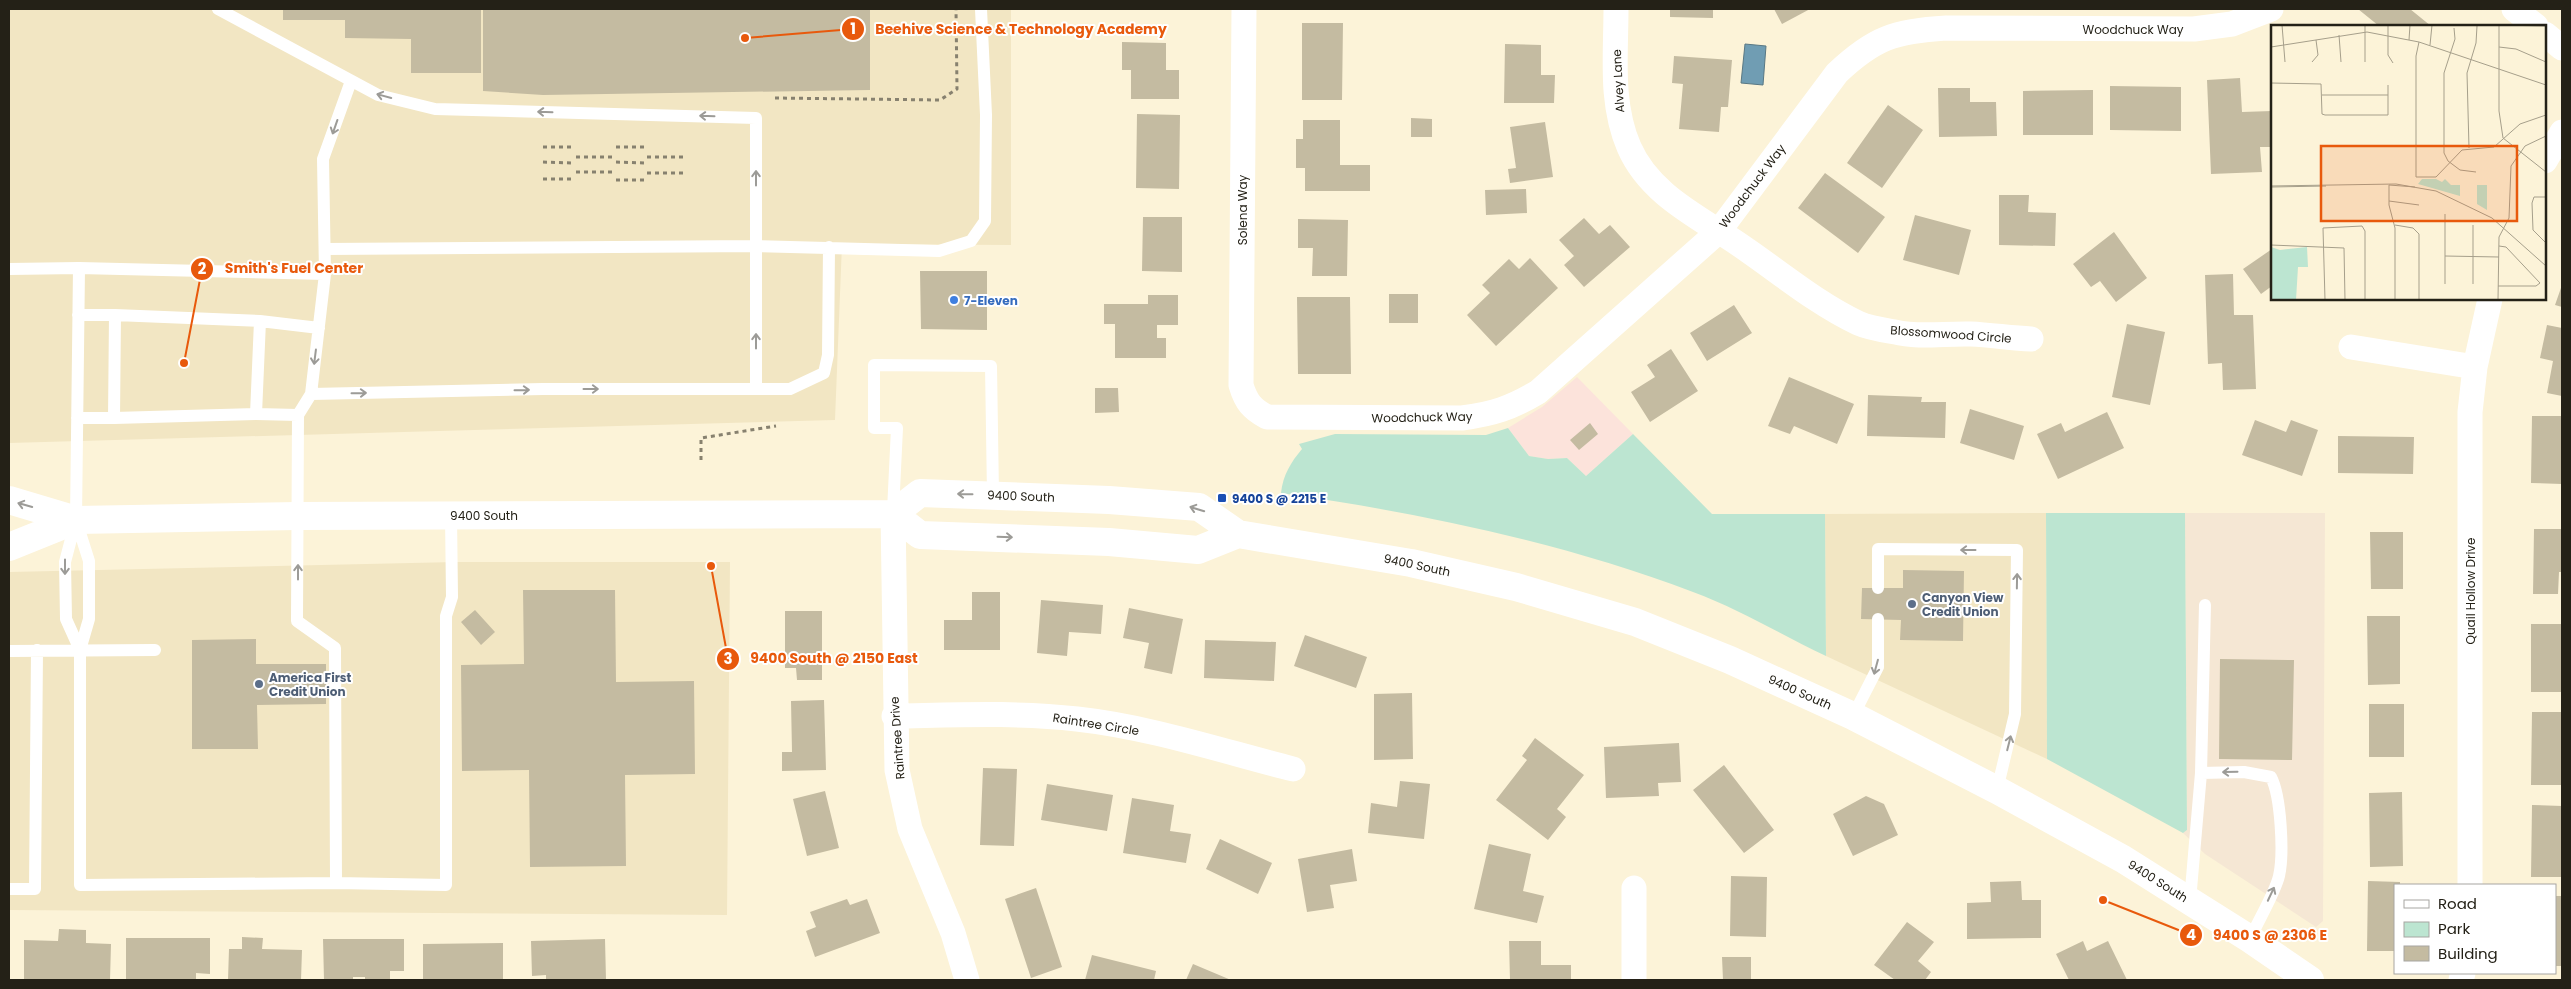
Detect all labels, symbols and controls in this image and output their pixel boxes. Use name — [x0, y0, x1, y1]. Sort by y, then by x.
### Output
callout: Beehive Science & Technology Academy — [840, 15, 1177, 44]
text: 1 — [850, 18, 856, 39]
text: Beehive Science & Technology Academy — [875, 19, 1167, 39]
street label: Woodchuck Way — [2082, 21, 2184, 38]
inset map — [2271, 25, 2546, 300]
street label: Alvey Lane — [1608, 49, 1628, 113]
one-way arrow — [376, 91, 392, 101]
one-way arrow — [537, 107, 553, 116]
one-way arrow — [699, 112, 715, 121]
one-way arrow — [330, 119, 339, 134]
street label: Woodchuck Way — [1715, 140, 1789, 231]
one-way arrow — [751, 170, 761, 186]
street label: Solena Way — [1234, 174, 1251, 245]
callout: Smith's Fuel Center — [190, 254, 373, 283]
text: 2 — [198, 258, 207, 279]
text: Smith's Fuel Center — [225, 258, 363, 278]
place label: 7-Eleven — [964, 292, 1018, 309]
marker: 7-Eleven — [948, 294, 960, 306]
street label: Blossomwood Circle — [1890, 321, 2012, 347]
one-way arrow — [751, 333, 761, 349]
one-way arrow — [310, 349, 320, 365]
one-way arrow — [583, 384, 599, 394]
one-way arrow — [514, 385, 530, 394]
one-way arrow — [351, 388, 367, 398]
street label: Woodchuck Way — [1371, 408, 1473, 426]
street label: 9400 South — [987, 486, 1055, 506]
one-way arrow — [958, 489, 974, 499]
place label: 9400 S @ 2215 E — [1232, 490, 1326, 507]
marker: 9400 S @ 2215 E — [1216, 492, 1228, 504]
one-way arrow — [18, 500, 34, 510]
one-way arrow — [1189, 503, 1205, 513]
street label: 9400 South — [450, 507, 518, 524]
one-way arrow — [997, 533, 1013, 542]
street label: Quail Hollow Drive — [2462, 537, 2479, 645]
one-way arrow — [1961, 545, 1977, 555]
street label: 9400 South — [1382, 550, 1452, 580]
one-way arrow — [60, 559, 70, 575]
one-way arrow — [293, 564, 303, 580]
one-way arrow — [2012, 573, 2022, 590]
place label: Canyon View Credit Union — [1922, 589, 2004, 620]
marker: Canyon View Credit Union — [1906, 598, 1918, 610]
callout: 9400 South @ 2150 East — [715, 644, 928, 673]
text: 3 — [723, 648, 733, 669]
text: 9400 South @ 2150 East — [750, 648, 918, 668]
one-way arrow — [1870, 659, 1880, 675]
place label: America First Credit Union — [269, 669, 352, 700]
street label: 9400 South — [1766, 670, 1834, 714]
marker: America First Credit Union — [253, 678, 265, 690]
street label: Raintree Drive — [886, 696, 908, 780]
street label: Raintree Circle — [1052, 709, 1140, 739]
one-way arrow — [2004, 735, 2014, 751]
one-way arrow — [2222, 767, 2238, 777]
street label: 9400 South — [2125, 856, 2191, 906]
legend — [2394, 884, 2556, 974]
one-way arrow — [2266, 887, 2276, 902]
text: Road — [2438, 893, 2477, 914]
text: Park — [2438, 918, 2470, 939]
callout: 9400 S @ 2306 E — [2178, 920, 2337, 949]
text: 4 — [2186, 924, 2196, 945]
text: 9400 S @ 2306 E — [2213, 925, 2327, 945]
text: Building — [2438, 943, 2498, 964]

